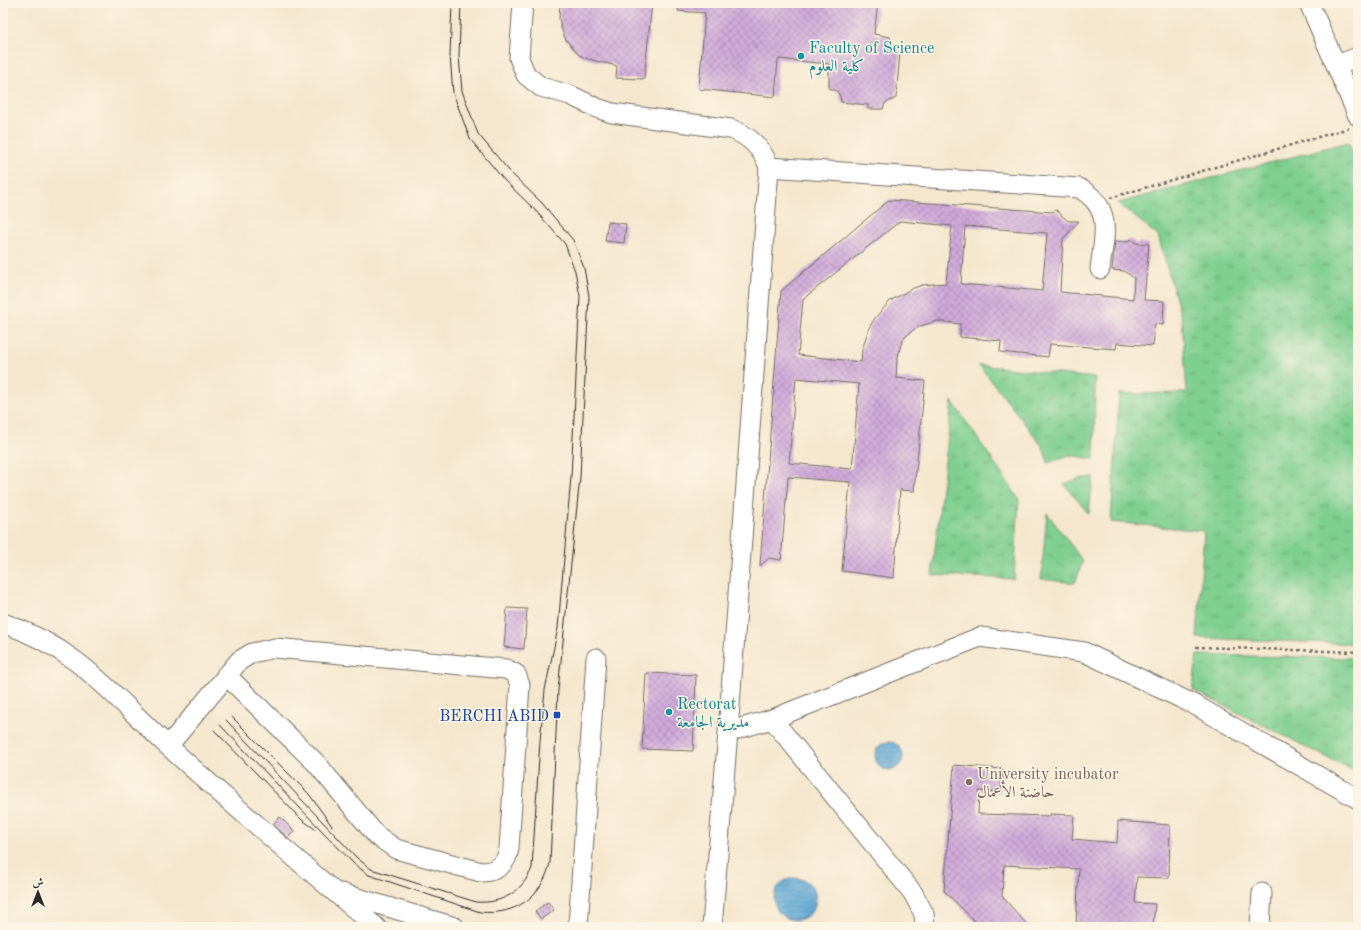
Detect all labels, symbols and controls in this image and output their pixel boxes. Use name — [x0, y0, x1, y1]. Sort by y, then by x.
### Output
place label: Faculty of Science كلية العلوم — [809, 41, 934, 80]
marker: Faculty of Science كلية العلوم — [796, 51, 806, 61]
place label: Rectorat مديرية الجامعة — [677, 697, 749, 732]
marker: Rectorat مديرية الجامعة — [664, 707, 674, 717]
place label: BERCHI ABID — [439, 709, 549, 725]
marker: BERCHI ABID — [552, 710, 562, 720]
place label: University incubator حاضنة الأعمال — [977, 767, 1119, 801]
marker: University incubator حاضنة الأعمال — [964, 777, 974, 787]
north arrow — [18, 872, 58, 912]
text: ش — [33, 878, 44, 889]

